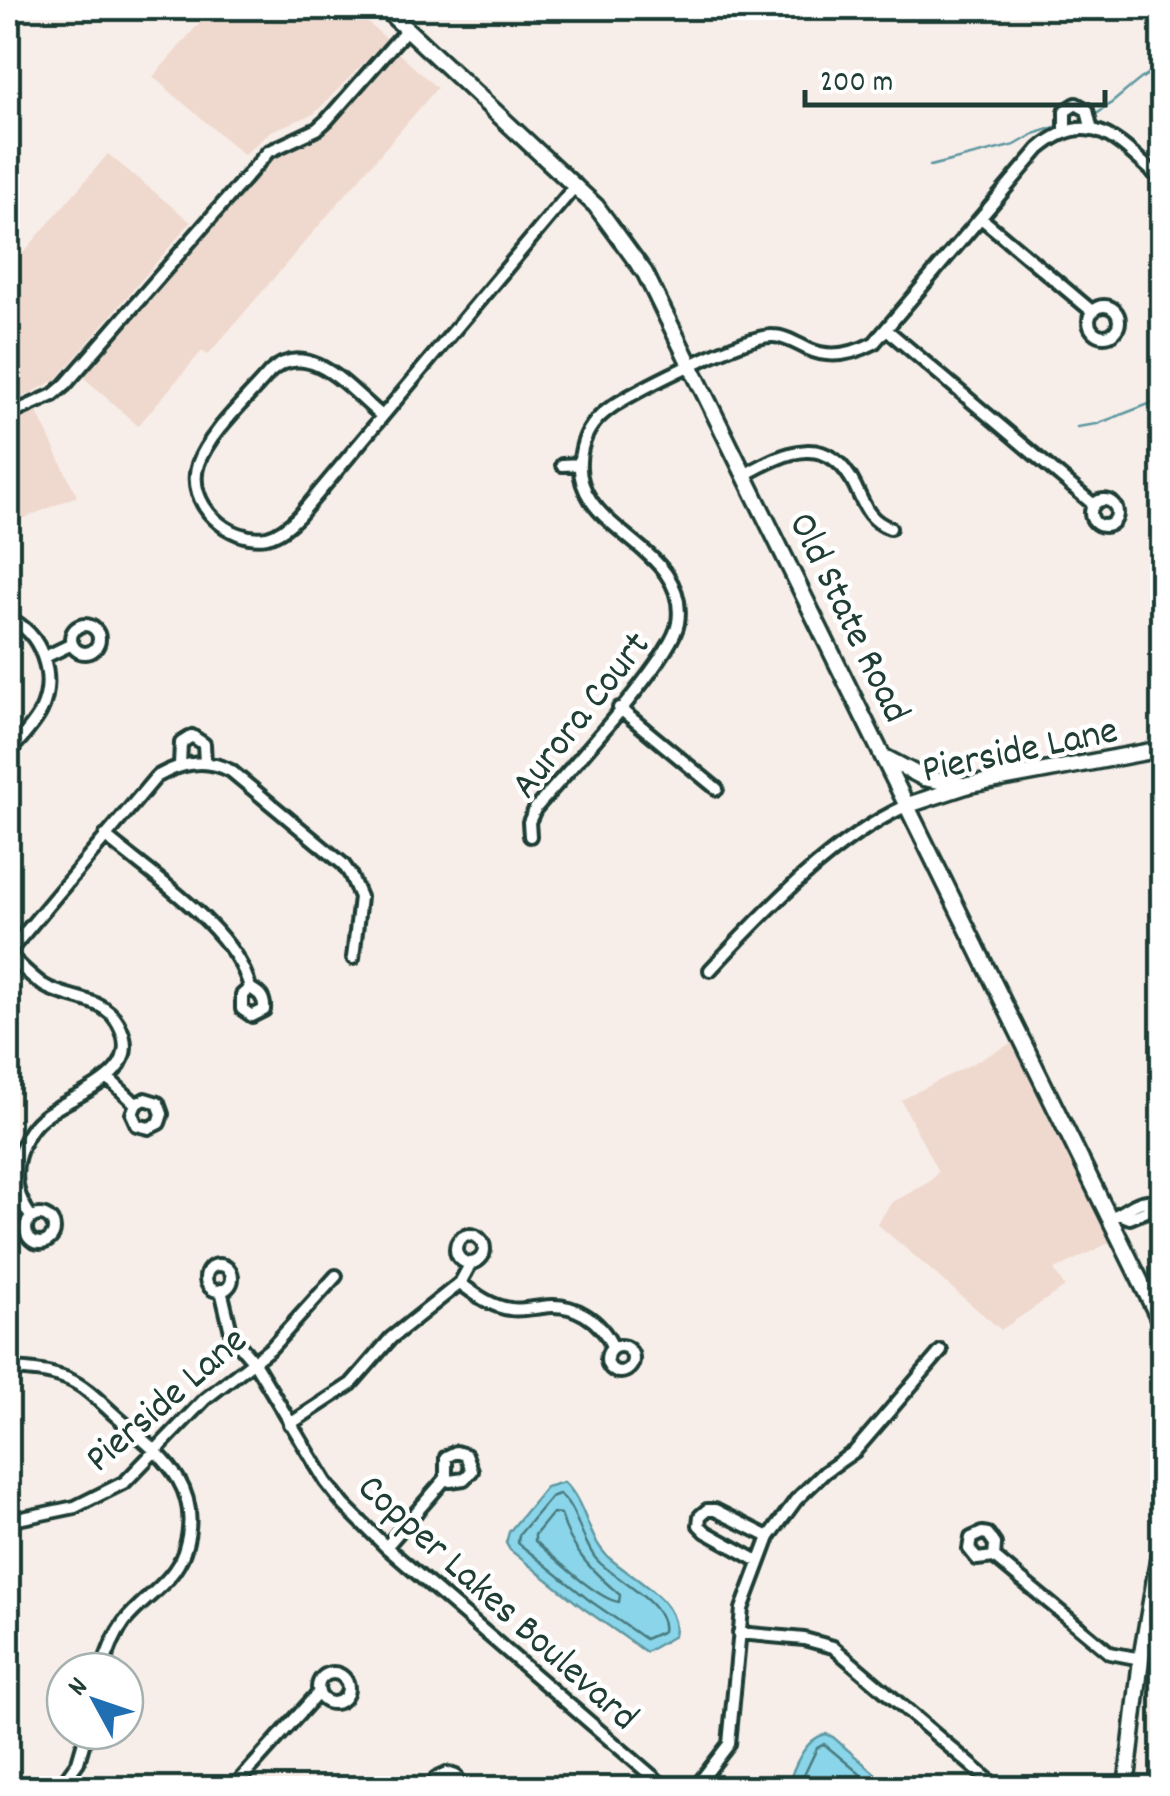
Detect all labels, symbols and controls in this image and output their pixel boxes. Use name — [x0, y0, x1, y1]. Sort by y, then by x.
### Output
scale bar — [805, 45, 1105, 107]
text: 200 m — [820, 63, 893, 106]
street label: Old State Road — [771, 504, 922, 734]
street label: Aurora Court — [499, 621, 667, 813]
street label: Pierside Lane — [917, 705, 1124, 802]
street label: Pierside Lane — [75, 1315, 262, 1489]
street label: Copper Lakes Boulevard — [342, 1463, 649, 1747]
north arrow — [45, 1651, 145, 1751]
text: N — [60, 1670, 99, 1706]

